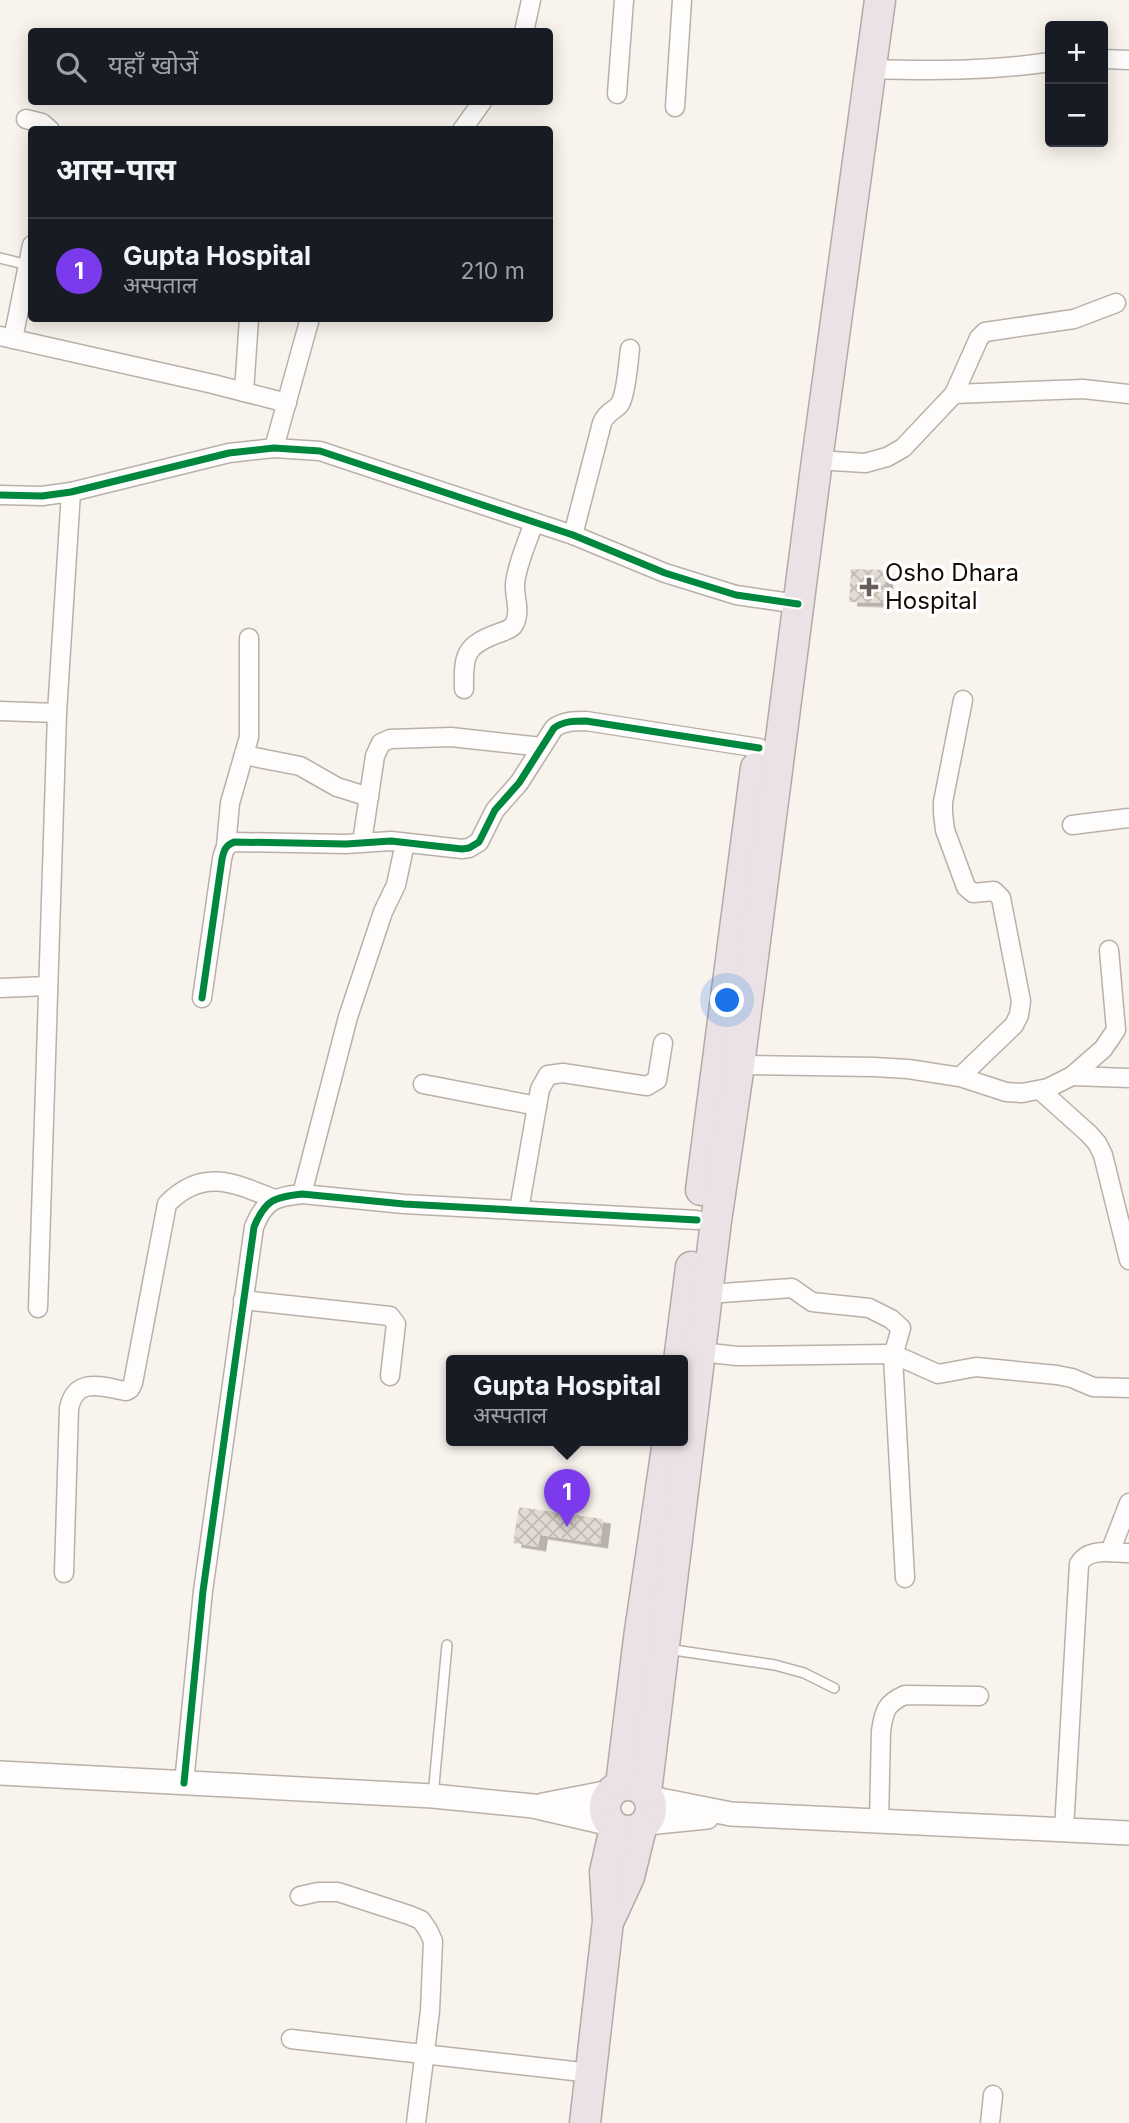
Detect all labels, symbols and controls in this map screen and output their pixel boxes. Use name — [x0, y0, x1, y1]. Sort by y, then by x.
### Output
map controls — [1045, 21, 1108, 147]
button: + — [1045, 21, 1108, 84]
search box — [28, 28, 553, 105]
icon: search — [52, 48, 90, 86]
text: यहाँ खोजें — [108, 49, 198, 80]
button: − — [1045, 84, 1108, 147]
text: आस-पास — [56, 151, 176, 187]
text: Gupta Hospital — [123, 240, 311, 271]
text: 1 — [74, 257, 84, 285]
text: 210 m — [460, 257, 525, 285]
text: अस्पताल — [123, 271, 197, 299]
place label: Osho Dhara Hospital — [885, 558, 1019, 615]
marker: Osho Dhara Hospital — [859, 577, 879, 597]
your location — [710, 983, 744, 1017]
popup — [446, 1355, 688, 1446]
text: Gupta Hospital — [473, 1370, 661, 1401]
text: अस्पताल — [473, 1401, 547, 1429]
pin: 1 — [544, 1469, 590, 1527]

